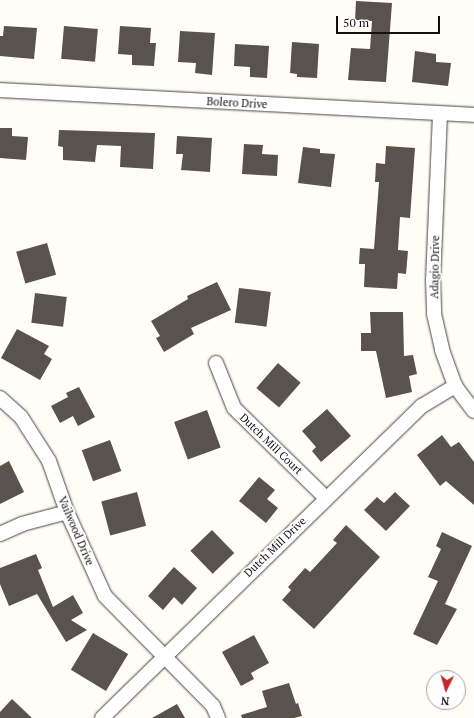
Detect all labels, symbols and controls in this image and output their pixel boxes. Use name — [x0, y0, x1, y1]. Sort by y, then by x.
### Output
scale bar — [338, 8, 442, 34]
text: 50 m — [343, 15, 369, 30]
street label: Bolero Drive — [206, 95, 268, 111]
street label: Adagio Drive — [428, 235, 442, 299]
street label: Dutch Mill Court — [237, 411, 305, 477]
street label: Vailwood Drive — [55, 494, 97, 568]
street label: Dutch Mill Drive — [241, 514, 309, 580]
north arrow — [426, 670, 466, 710]
text: N — [440, 694, 450, 708]

